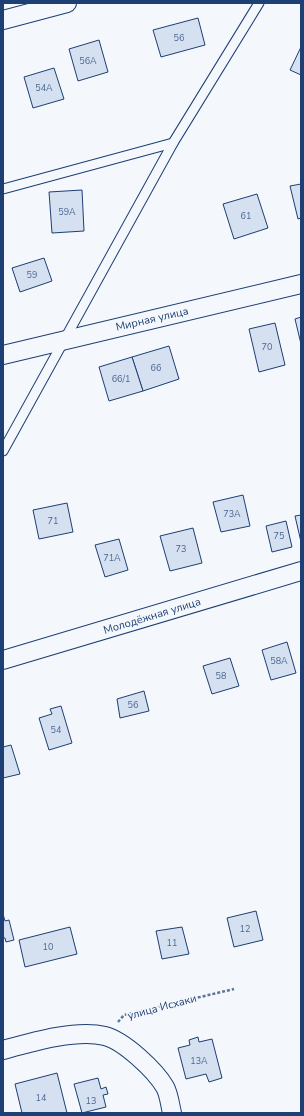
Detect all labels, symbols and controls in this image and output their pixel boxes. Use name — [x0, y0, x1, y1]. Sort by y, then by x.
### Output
house number: 56 — [174, 32, 184, 44]
house number: 56А — [79, 55, 97, 67]
house number: 54А — [35, 82, 53, 94]
house number: 59А — [58, 206, 76, 218]
house number: 61 — [241, 210, 251, 222]
house number: 59 — [27, 269, 37, 281]
street label: Мирная улица — [114, 303, 190, 335]
house number: 70 — [262, 341, 272, 353]
house number: 66 — [151, 362, 161, 374]
house number: 66/1 — [112, 373, 130, 385]
house number: 73А — [223, 508, 241, 520]
house number: 71 — [48, 515, 58, 527]
house number: 75 — [274, 530, 284, 542]
house number: 73 — [176, 543, 186, 555]
house number: 71А — [103, 552, 121, 564]
street label: Молодёжная улица — [102, 594, 203, 638]
house number: 58А — [270, 655, 288, 667]
house number: 58 — [216, 670, 226, 682]
house number: 56 — [128, 699, 138, 711]
house number: 54 — [51, 724, 62, 736]
house number: 12 — [240, 923, 250, 935]
house number: 11 — [167, 937, 177, 949]
house number: 10 — [43, 941, 53, 953]
street label: улица Исхаки — [126, 991, 198, 1023]
house number: 13А — [190, 1055, 208, 1067]
house number: 14 — [36, 1092, 47, 1104]
house number: 13 — [86, 1095, 96, 1107]

